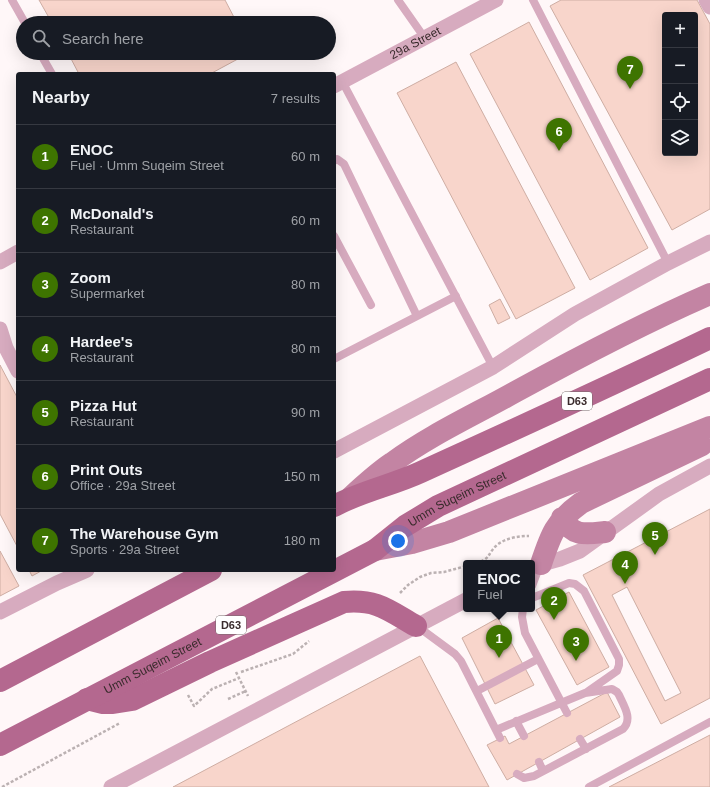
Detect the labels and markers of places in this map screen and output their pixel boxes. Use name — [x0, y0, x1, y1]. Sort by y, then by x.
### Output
pin: 7 — [617, 56, 643, 89]
pin: 6 — [546, 118, 572, 151]
pin: 5 — [642, 522, 668, 555]
pin: 4 — [612, 551, 638, 584]
pin: 2 — [541, 587, 567, 620]
pin: 1 — [486, 625, 512, 658]
pin: 3 — [563, 628, 589, 661]

